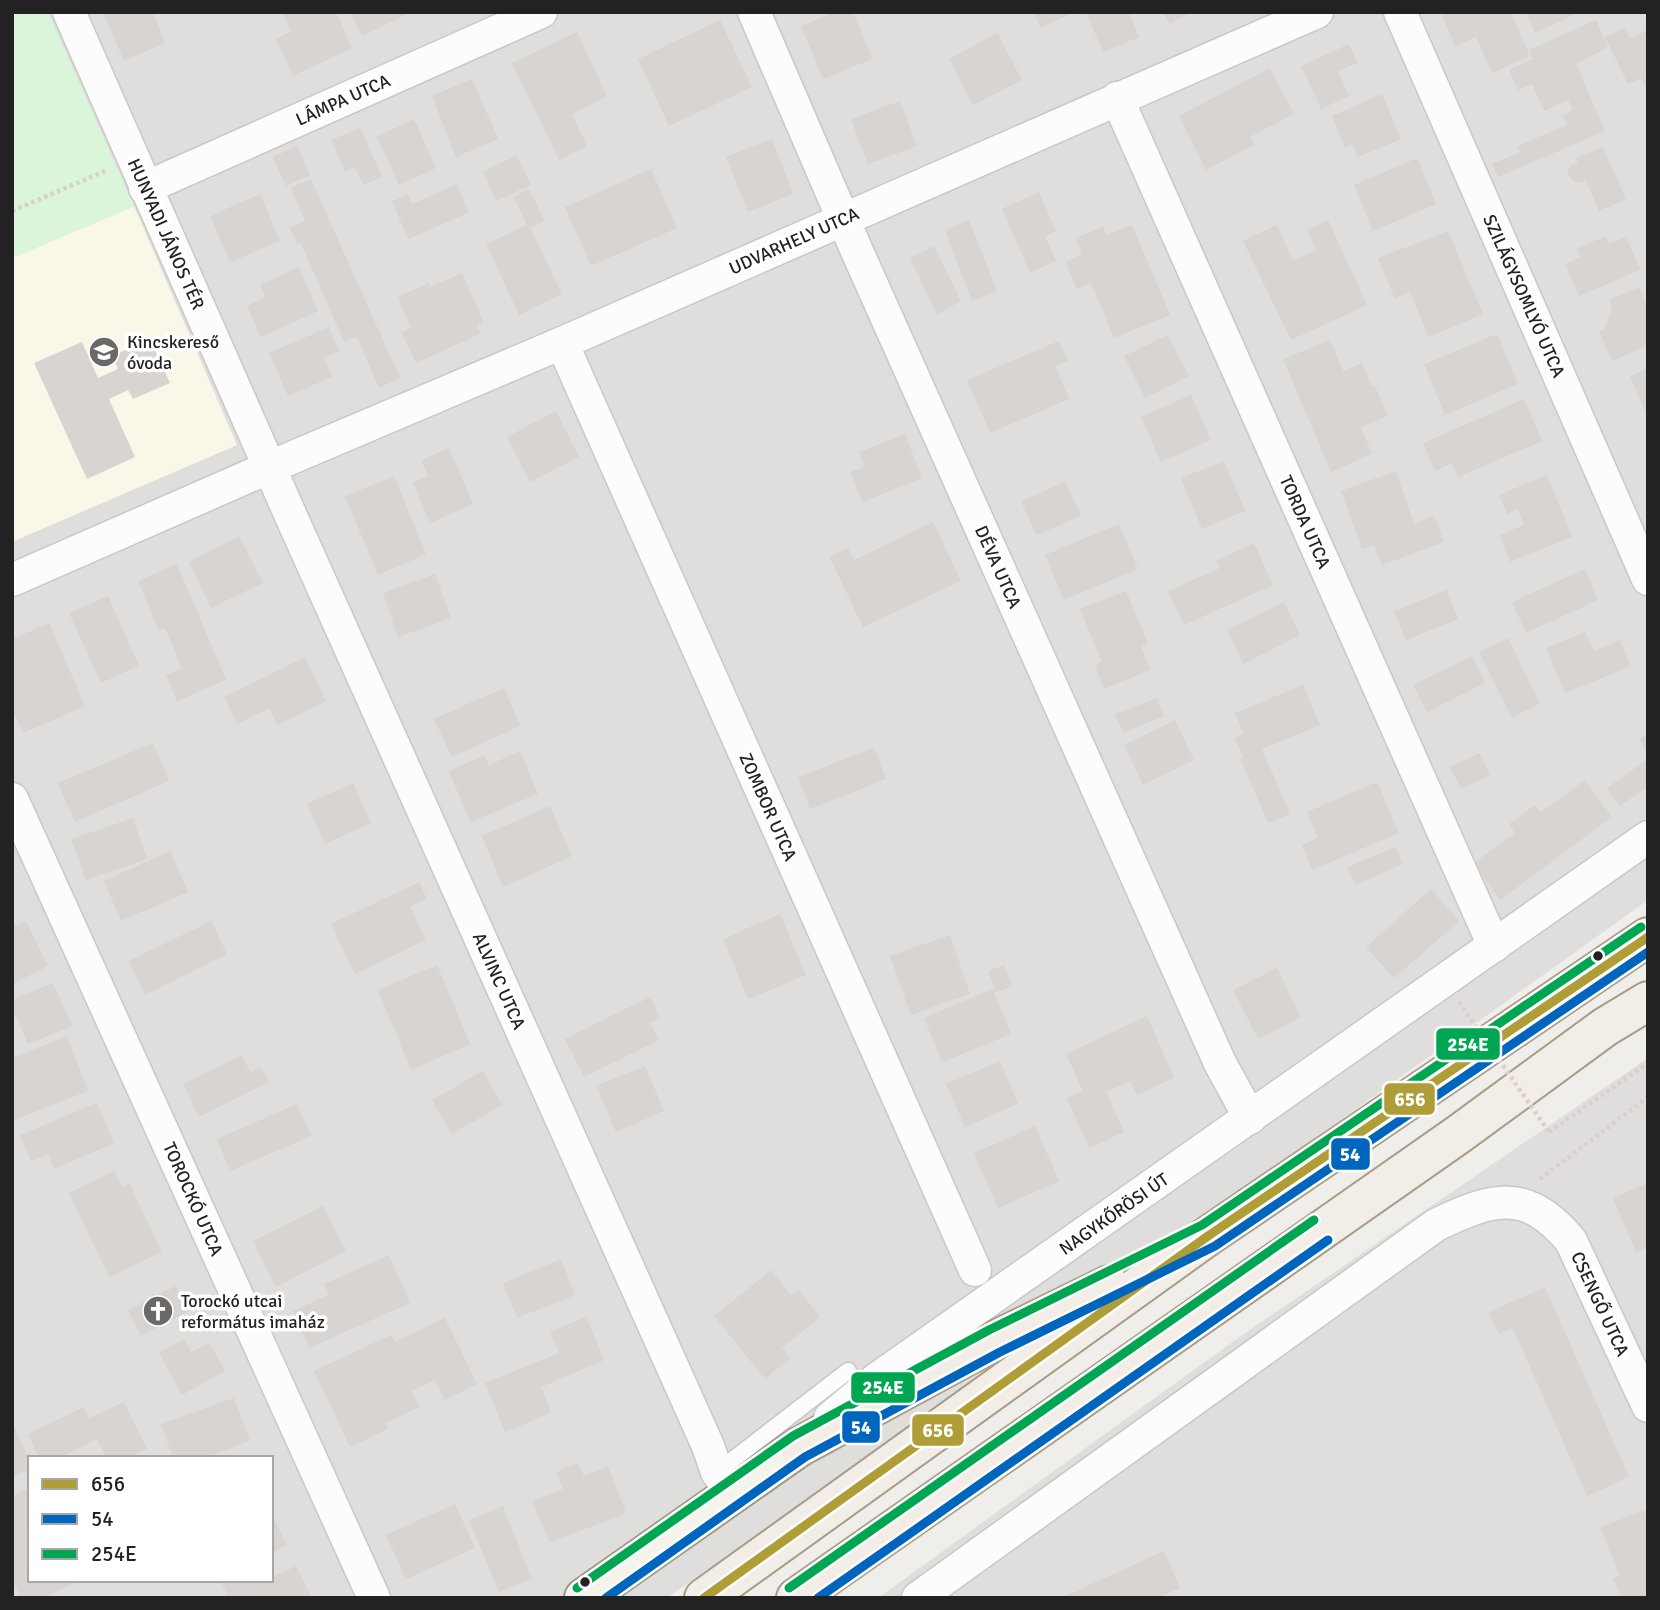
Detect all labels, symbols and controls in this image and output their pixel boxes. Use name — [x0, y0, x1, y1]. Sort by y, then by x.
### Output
street label: LÁMPA UTCA — [292, 69, 394, 131]
street label: HUNYADI JÁNOS TÉR — [123, 155, 209, 313]
street label: UDVARHELY UTCA — [726, 202, 862, 280]
street label: SZILÁGYSOMLYÓ UTCA — [1478, 211, 1570, 381]
place label: Kincskereső óvoda — [127, 331, 219, 374]
school or university icon: Kincskereső óvoda — [87, 335, 121, 369]
street label: TORDA UTCA — [1275, 472, 1335, 572]
street label: DÉVA UTCA — [970, 522, 1026, 612]
street label: ZOMBOR UTCA — [734, 750, 802, 864]
street label: ALVINC UTCA — [468, 929, 530, 1033]
unlabelled marker — [1591, 949, 1605, 963]
line badge: 254E — [1435, 1027, 1501, 1061]
text: 254E — [1447, 1033, 1489, 1057]
line badge: 656 — [1383, 1082, 1436, 1116]
text: 656 — [1395, 1088, 1425, 1112]
line badge: 54 — [1330, 1137, 1371, 1171]
street label: TOROCKÓ UTCA — [158, 1139, 228, 1259]
text: 54 — [1340, 1143, 1360, 1167]
street label: NAGYKŐRÖSI ÚT — [1055, 1168, 1173, 1260]
street label: CSENGŐ UTCA — [1566, 1248, 1634, 1360]
place label: Torockó utcai református imaház — [181, 1290, 325, 1333]
church icon: Torockó utcai református imaház — [141, 1294, 175, 1328]
line badge: 254E — [850, 1371, 916, 1404]
text: 254E — [862, 1376, 904, 1400]
line badge: 54 — [841, 1410, 881, 1444]
line badge: 656 — [911, 1413, 965, 1447]
text: 54 — [851, 1416, 871, 1440]
text: 656 — [923, 1419, 953, 1443]
legend — [28, 1456, 273, 1582]
text: 656 — [91, 1471, 125, 1497]
text: 54 — [91, 1506, 114, 1532]
text: 254E — [91, 1541, 137, 1567]
unlabelled marker — [578, 1575, 592, 1589]

